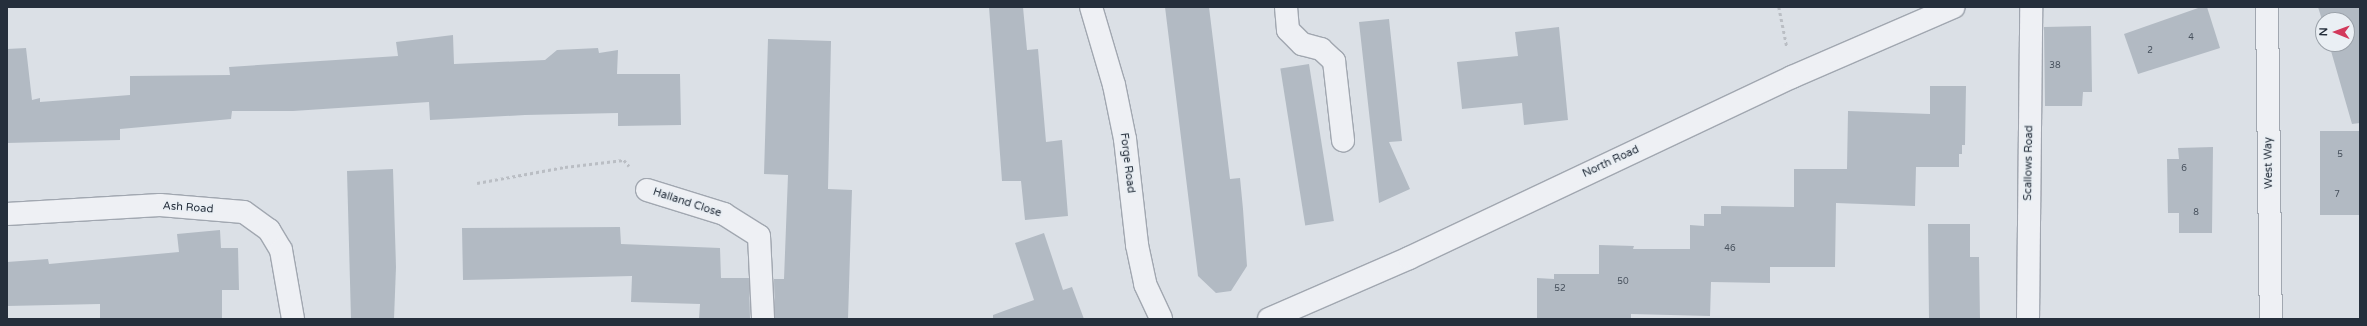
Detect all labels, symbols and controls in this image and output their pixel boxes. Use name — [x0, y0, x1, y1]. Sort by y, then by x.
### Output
north arrow — [2315, 12, 2355, 52]
text: N — [2317, 27, 2330, 36]
house number: 4 — [2188, 33, 2194, 43]
house number: 2 — [2147, 46, 2153, 56]
house number: 38 — [2049, 61, 2061, 71]
street label: Scallows Road — [2022, 125, 2036, 201]
street label: Forge Road — [1117, 132, 1137, 194]
street label: West Way — [2262, 137, 2276, 189]
street label: North Road — [1581, 143, 1641, 181]
house number: 5 — [2337, 150, 2343, 160]
house number: 6 — [2181, 164, 2187, 174]
street label: Halland Close — [651, 186, 723, 220]
house number: 7 — [2334, 190, 2340, 200]
street label: Ash Road — [162, 200, 214, 216]
house number: 8 — [2193, 208, 2199, 218]
house number: 46 — [1724, 244, 1736, 254]
house number: 50 — [1617, 277, 1629, 287]
house number: 52 — [1554, 284, 1566, 294]

